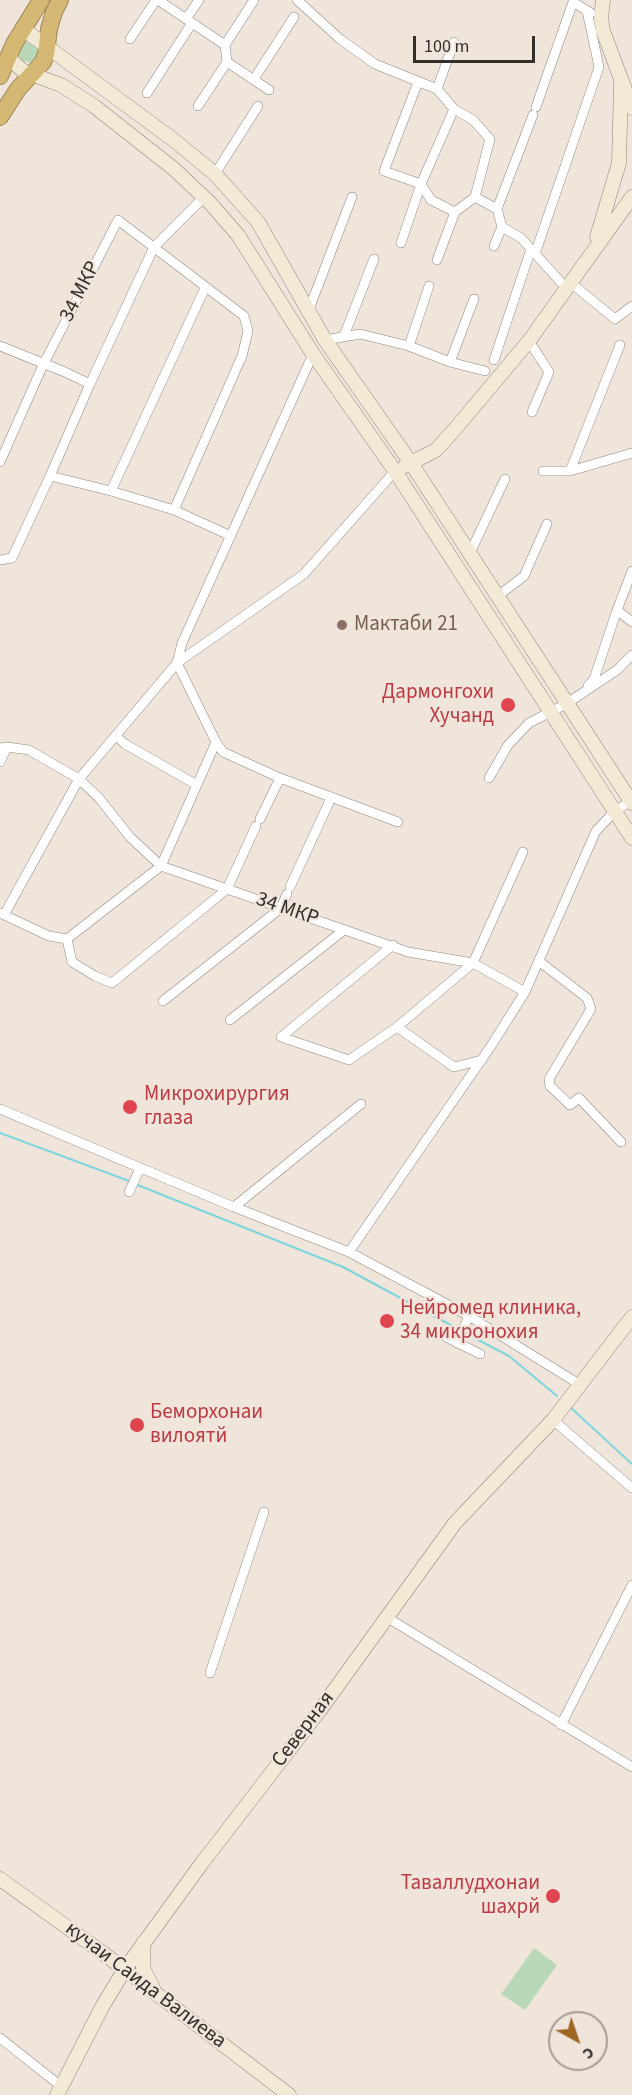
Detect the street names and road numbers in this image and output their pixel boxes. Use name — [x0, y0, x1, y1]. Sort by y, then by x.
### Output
street label: 34 МКР — [55, 258, 107, 326]
street label: 34 МКР — [252, 888, 322, 932]
street label: Северная — [267, 1687, 341, 1773]
street label: кучаи Саида Валиева — [59, 1917, 231, 2055]

